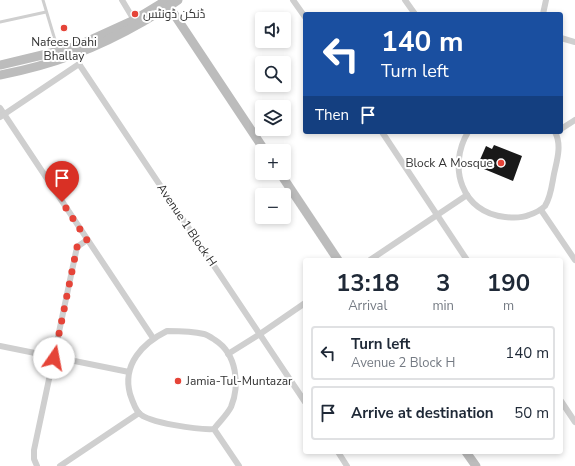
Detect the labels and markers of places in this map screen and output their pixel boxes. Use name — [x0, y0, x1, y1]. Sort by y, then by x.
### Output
place label: ڈنکن ڈونٹس — [143, 6, 206, 22]
marker: ڈنکن ڈونٹس — [130, 9, 140, 19]
marker: Nafees Dahi Bhallay — [59, 23, 69, 33]
place label: Nafees Dahi Bhallay — [31, 34, 97, 64]
place label: Block A Mosque — [405, 155, 493, 171]
marker: Block A Mosque — [496, 158, 506, 168]
pin — [45, 161, 79, 202]
place label: Jamia-Tul-Muntazar — [185, 373, 293, 389]
marker: Jamia-Tul-Muntazar — [173, 376, 183, 386]

